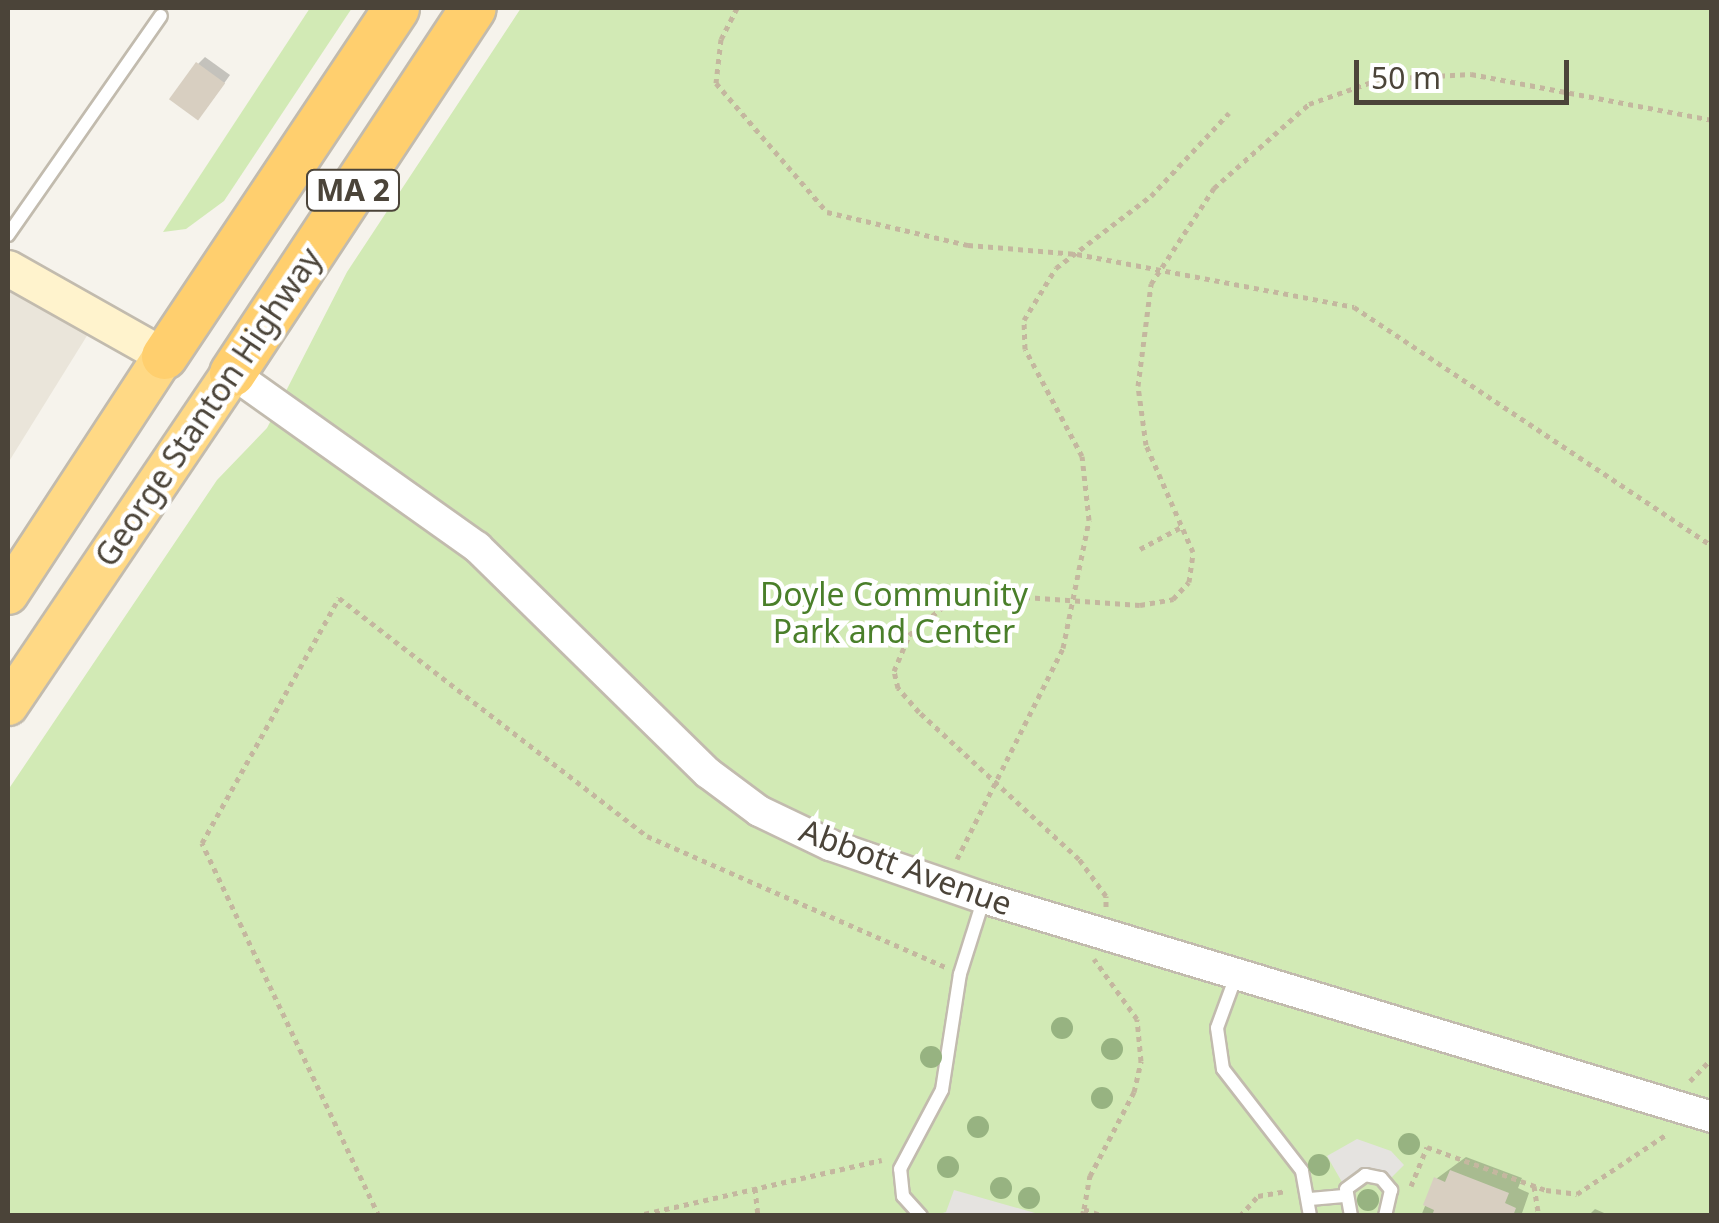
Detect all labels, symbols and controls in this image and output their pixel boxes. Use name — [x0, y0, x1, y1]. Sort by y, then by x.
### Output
scale bar — [1359, 40, 1574, 102]
text: 50 m — [1371, 57, 1441, 98]
road number: MA 2 — [306, 165, 400, 215]
street label: George Stanton Highway — [87, 240, 329, 574]
park label: Doyle Community Park and Center — [760, 576, 1028, 651]
street label: Abbott Avenue — [795, 811, 1017, 923]

